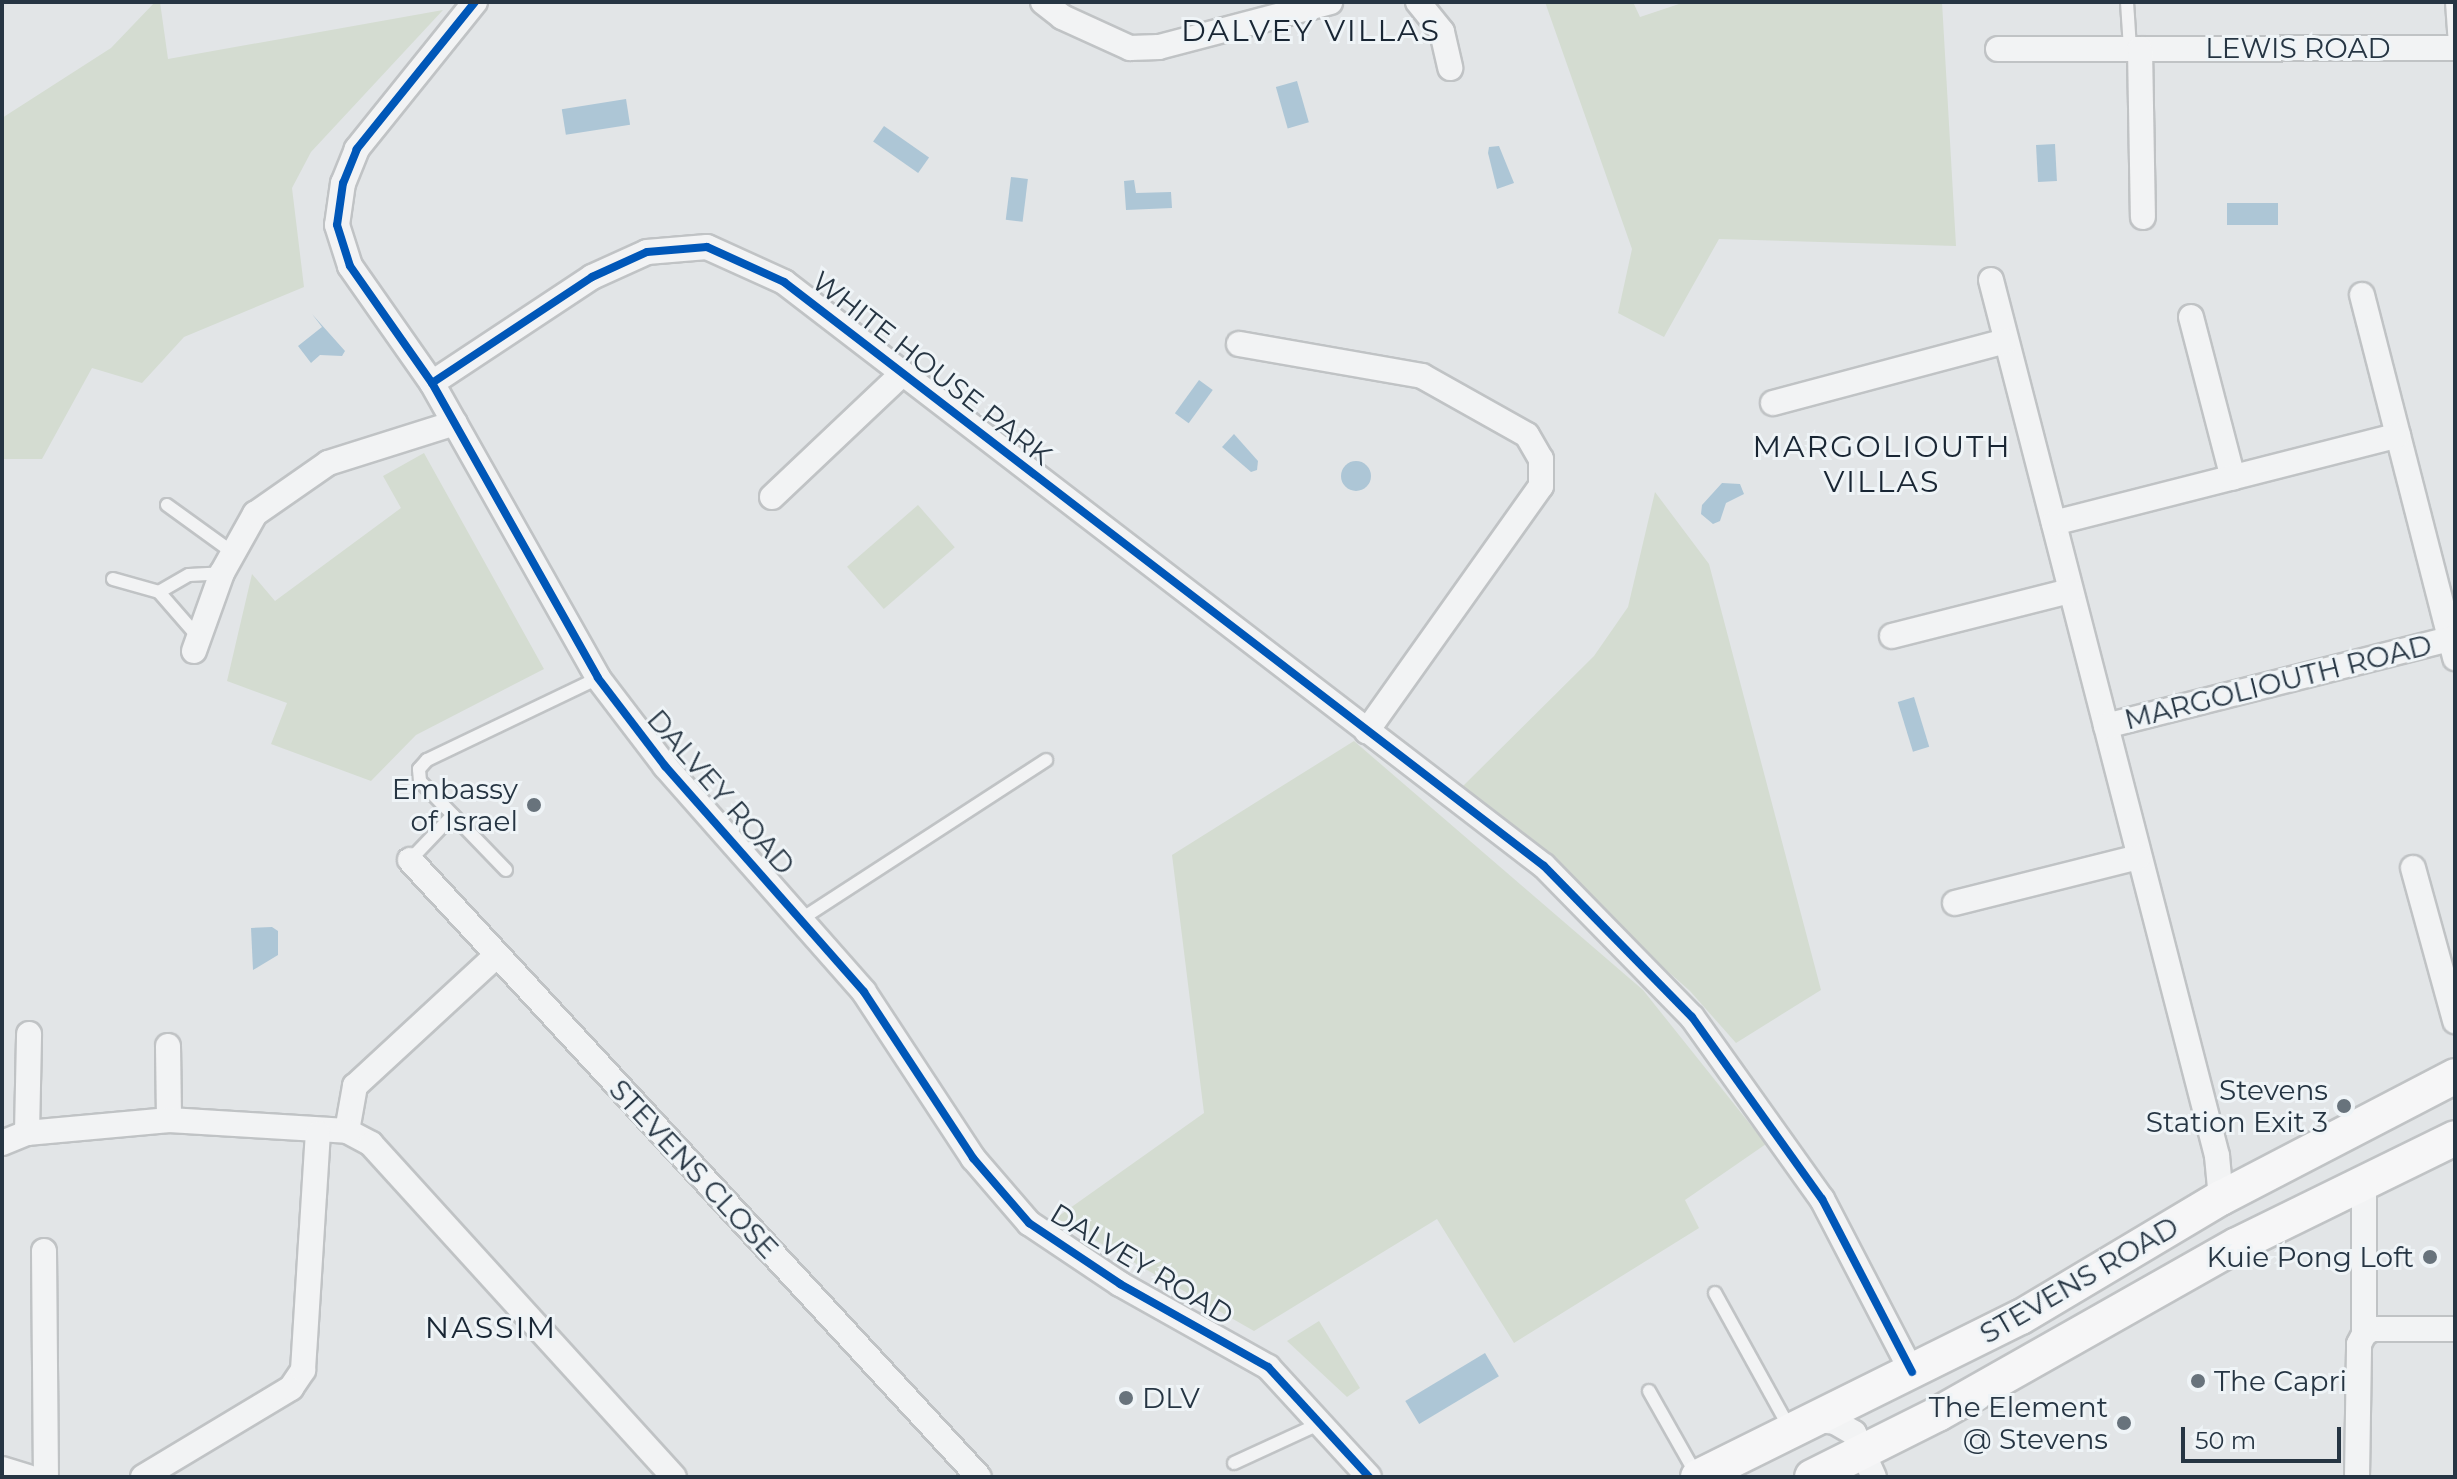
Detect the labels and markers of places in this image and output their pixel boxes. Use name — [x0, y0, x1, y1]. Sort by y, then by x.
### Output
place label: Embassy of Israel — [392, 772, 518, 838]
marker: Embassy of Israel — [525, 796, 543, 814]
place label: Stevens Station Exit 3 — [2146, 1073, 2328, 1139]
marker: Stevens Station Exit 3 — [2335, 1097, 2353, 1115]
place label: Kuie Pong Loft — [2207, 1240, 2414, 1274]
marker: Kuie Pong Loft — [2421, 1248, 2439, 1266]
place label: The Capri — [2214, 1364, 2347, 1398]
marker: The Capri — [2189, 1372, 2207, 1390]
place label: DLV — [1142, 1381, 1200, 1415]
marker: DLV — [1117, 1389, 1135, 1407]
place label: The Element @ Stevens — [1929, 1390, 2108, 1456]
marker: The Element @ Stevens — [2115, 1414, 2133, 1432]

